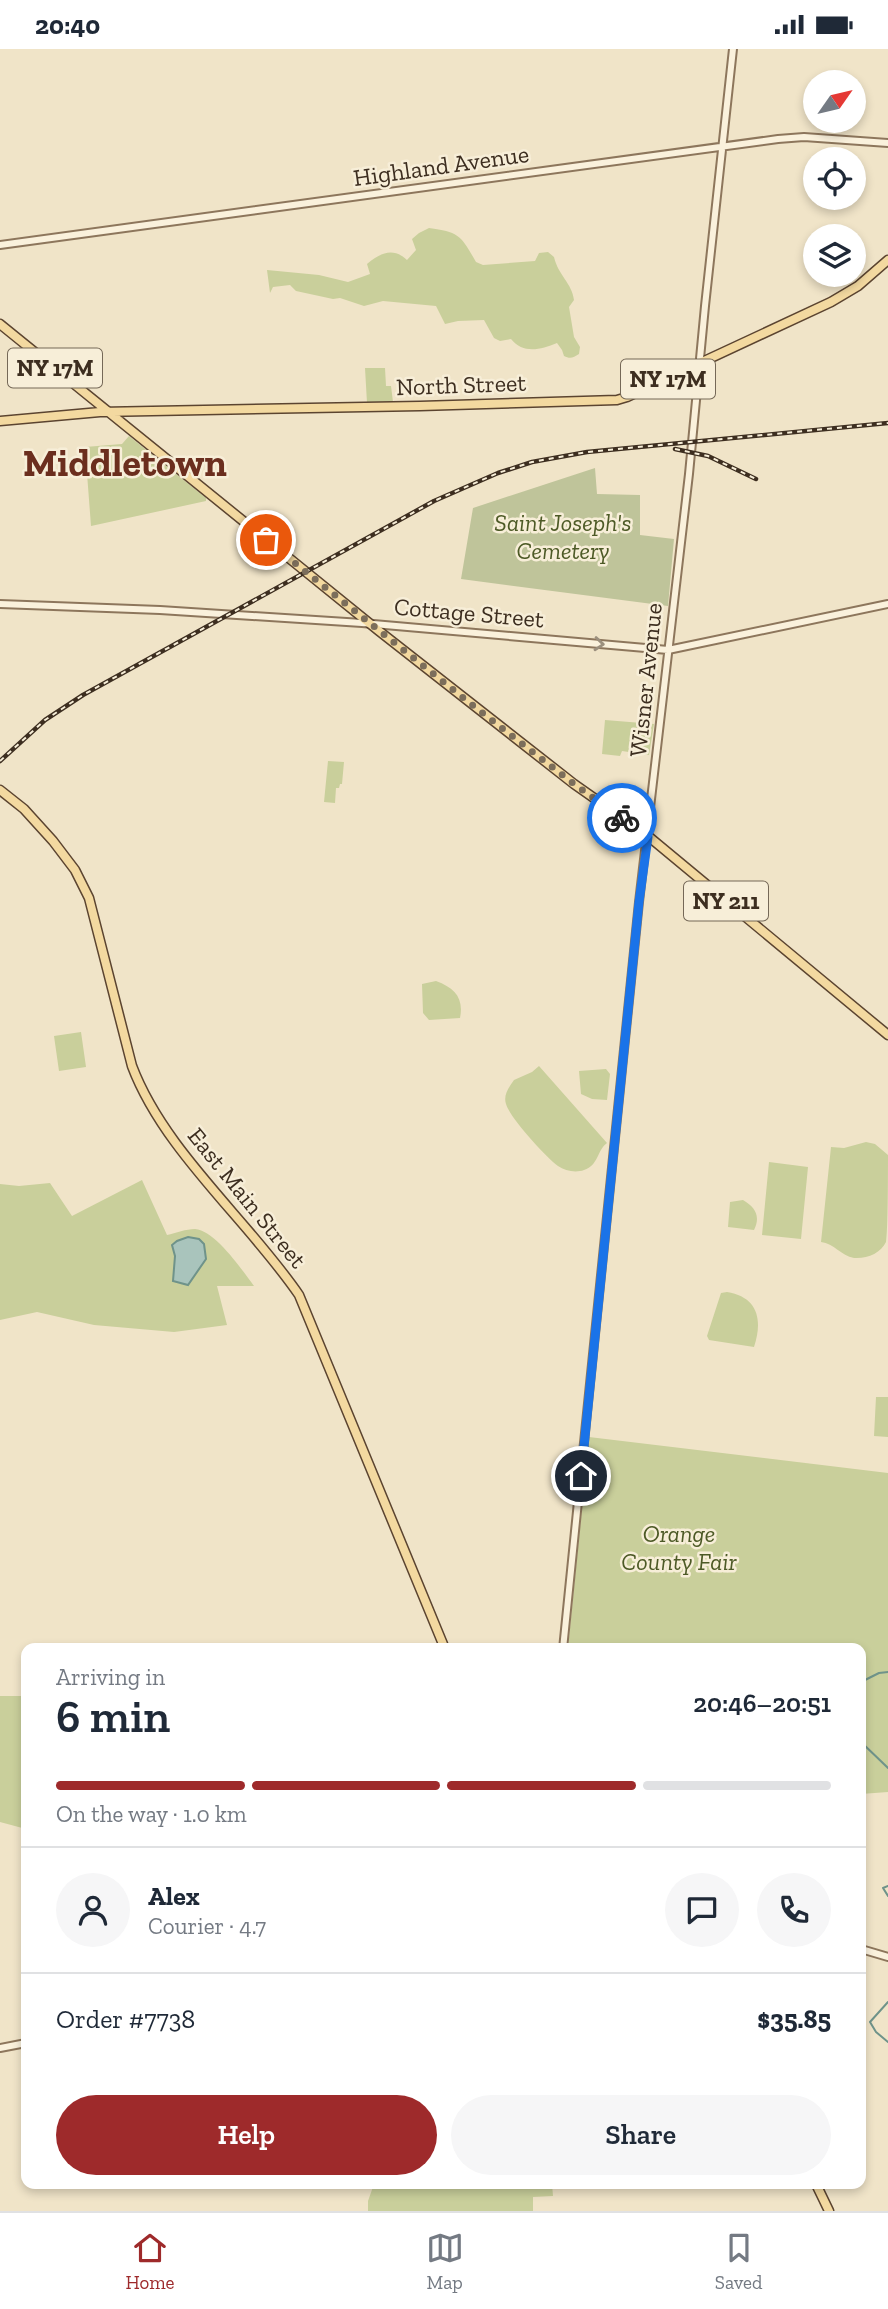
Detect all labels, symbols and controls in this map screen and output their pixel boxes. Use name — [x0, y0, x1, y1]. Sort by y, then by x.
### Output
text: 20:40 — [35, 9, 100, 41]
north arrow — [803, 70, 866, 133]
map controls — [803, 70, 866, 287]
street label: Highland Avenue — [351, 139, 531, 192]
button: locate — [803, 147, 866, 210]
button: layers — [803, 224, 866, 287]
road number: NY 17M — [8, 349, 102, 387]
road number: NY 17M — [621, 359, 715, 399]
street label: North Street — [395, 368, 527, 401]
district label: Middletown — [23, 440, 227, 486]
park label: Saint Joseph's Cemetery — [494, 508, 632, 565]
pin — [236, 510, 296, 570]
icon: bag — [247, 521, 285, 559]
street label: Cottage Street — [393, 592, 545, 634]
street label: Wisner Avenue — [623, 601, 668, 758]
one-way arrow — [594, 636, 605, 651]
courier — [587, 783, 657, 853]
icon: bike — [603, 799, 641, 837]
road number: NY 211 — [684, 881, 768, 921]
street label: East Main Street — [182, 1122, 313, 1274]
pin — [551, 1446, 611, 1506]
icon: home — [562, 1457, 600, 1495]
park label: Orange County Fair — [621, 1519, 738, 1576]
text: Arriving in — [56, 1663, 165, 1691]
text: 20:46–20:51 — [693, 1687, 831, 1719]
text: 6 min — [56, 1689, 170, 1744]
text: On the way · 1.0 km — [56, 1800, 247, 1828]
button: person — [56, 1873, 130, 1947]
button: chat — [665, 1873, 739, 1947]
button: phone — [757, 1873, 831, 1947]
text: Alex — [148, 1880, 200, 1912]
text: Courier · 4.7 — [148, 1912, 266, 1940]
text: Order #7738 — [56, 2003, 195, 2035]
text: $35.85 — [757, 2003, 831, 2035]
button: Help — [56, 2095, 437, 2175]
button: Share — [451, 2095, 831, 2175]
tab: Home — [126, 2229, 175, 2294]
tab: Map — [426, 2229, 464, 2294]
tab: Saved — [715, 2229, 762, 2294]

